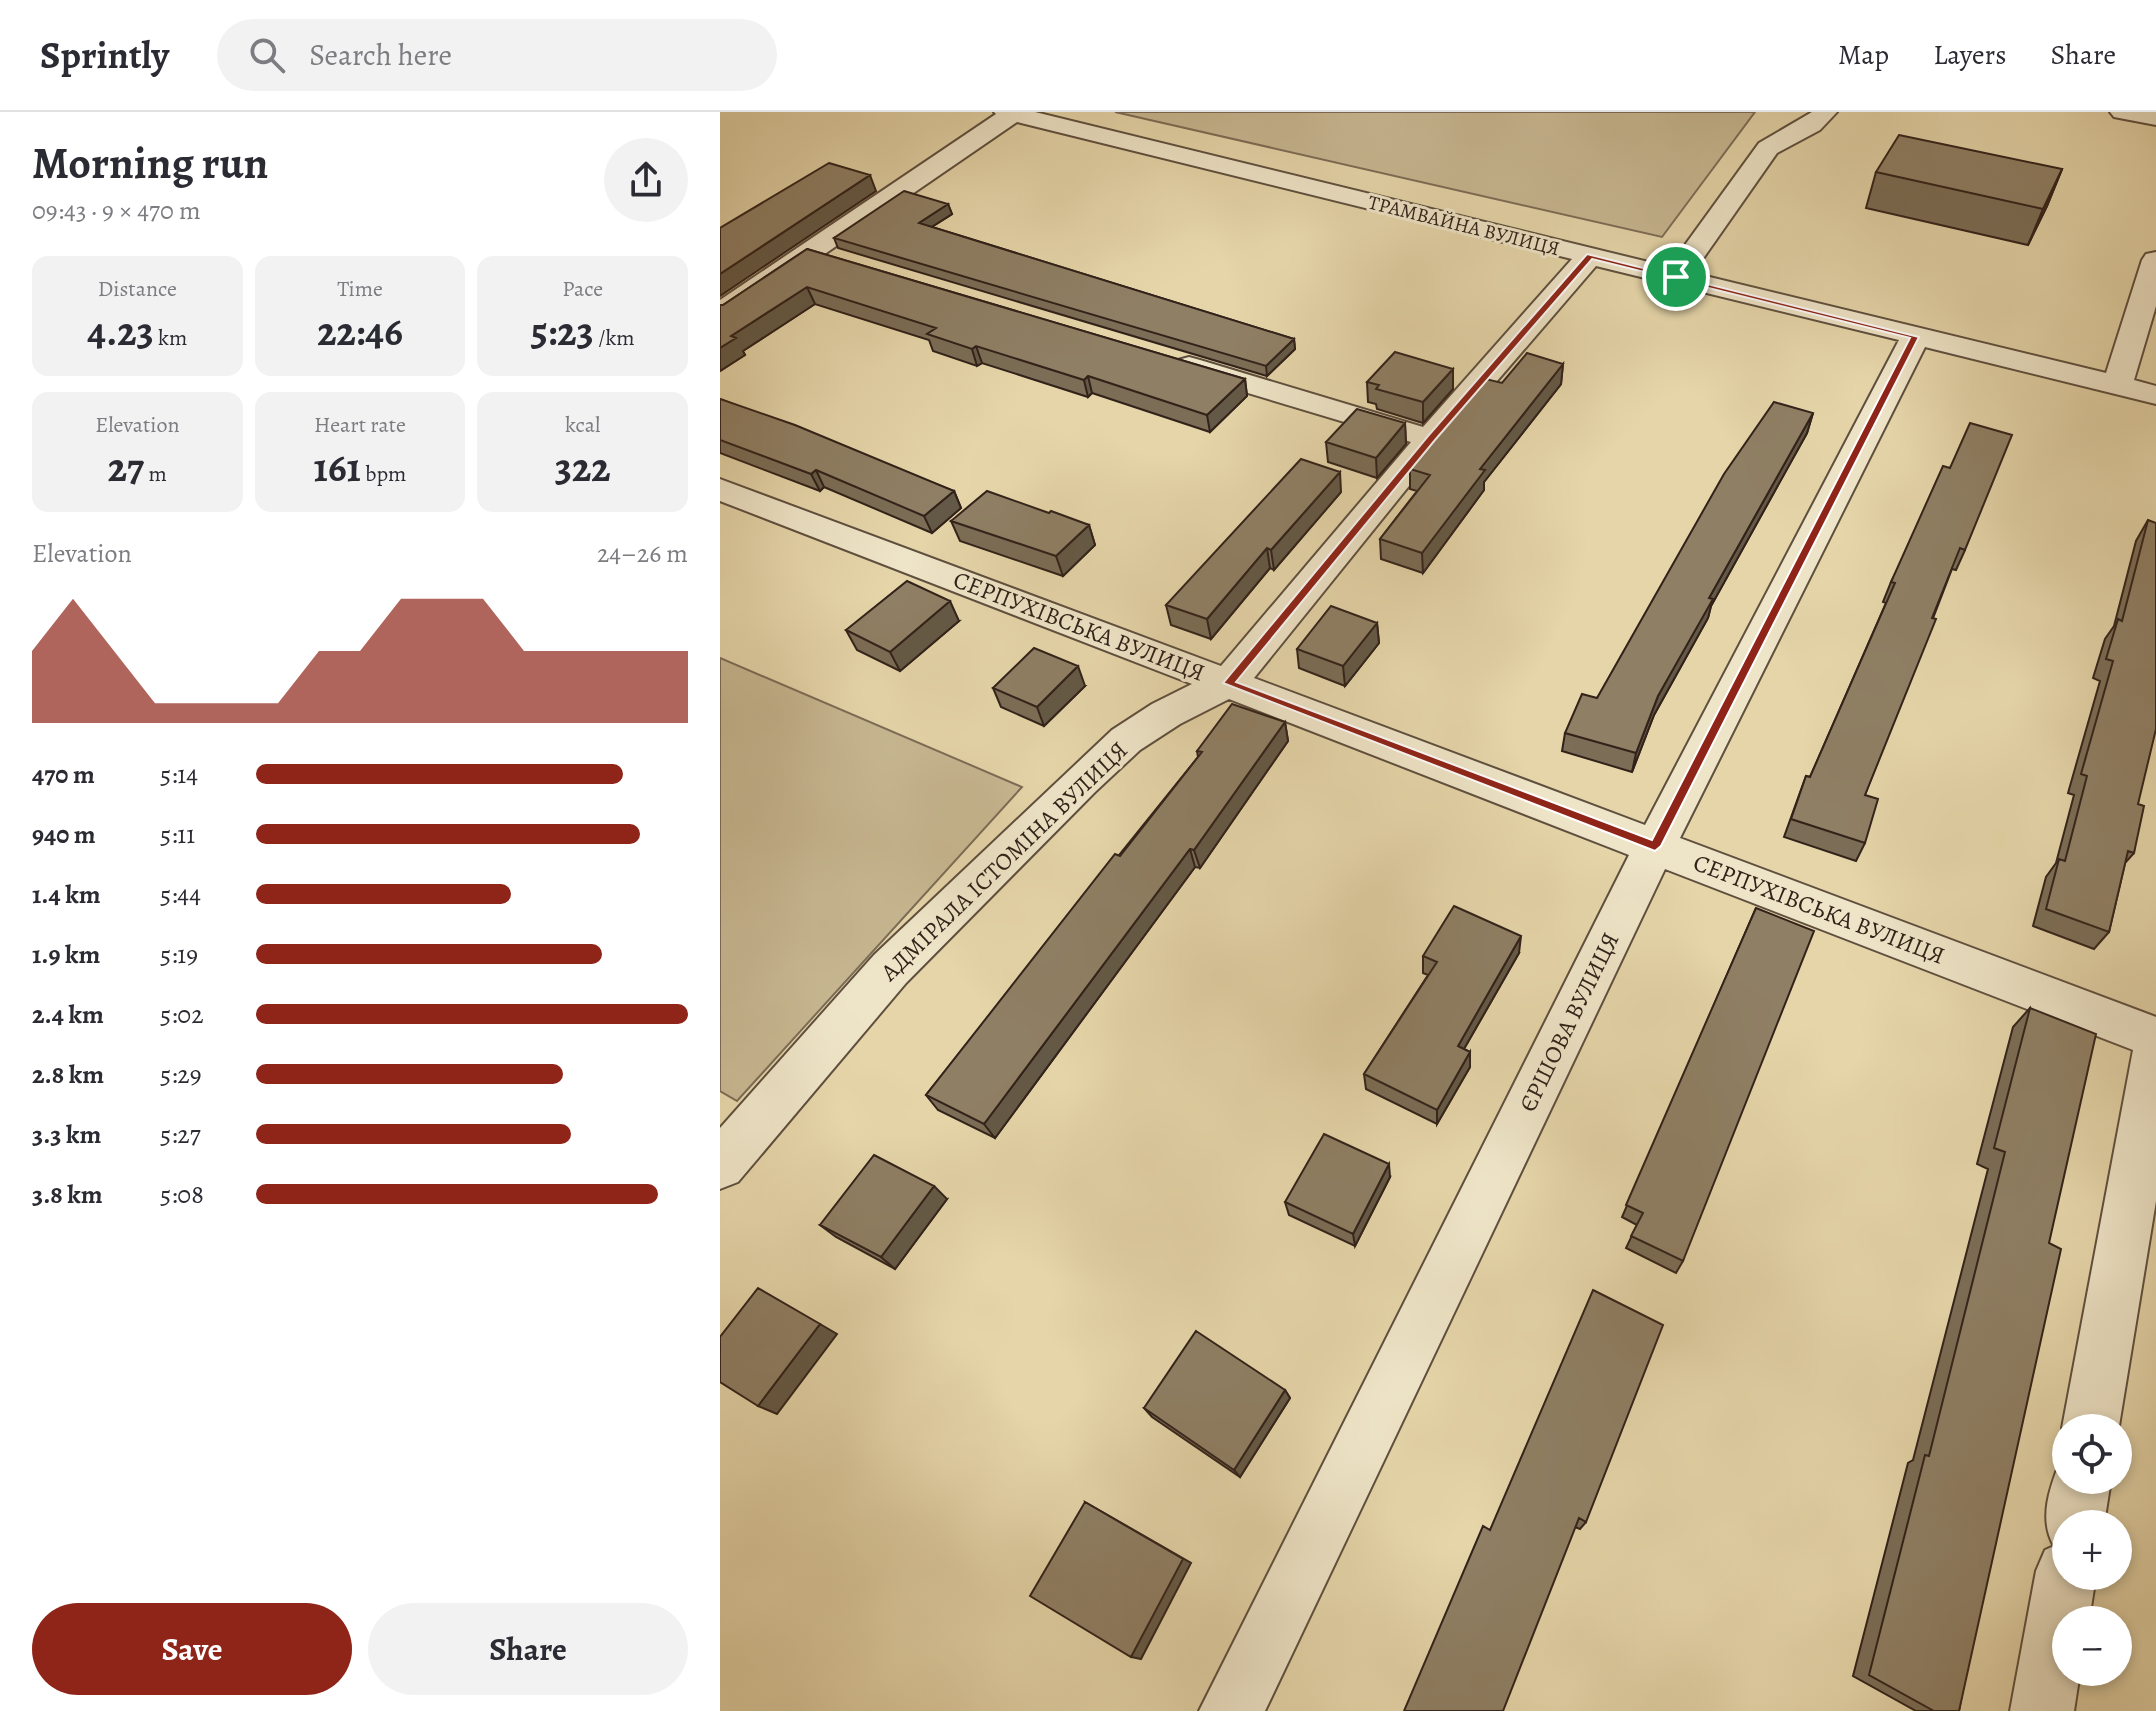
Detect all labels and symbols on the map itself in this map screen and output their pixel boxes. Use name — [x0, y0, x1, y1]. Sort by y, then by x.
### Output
street label: ТРАМВАЙНА ВУЛИЦЯ — [1365, 189, 1562, 262]
pin — [1642, 243, 1710, 311]
street label: СЕРПУХІВСЬКА ВУЛИЦЯ — [949, 563, 1209, 689]
street label: АДМІРАЛА ІСТОМІНА ВУЛИЦЯ — [873, 734, 1134, 988]
street label: СЕРПУХІВСЬКА ВУЛИЦЯ — [1689, 846, 1949, 972]
street label: ЄРШОВА ВУЛИЦЯ — [1512, 927, 1626, 1117]

